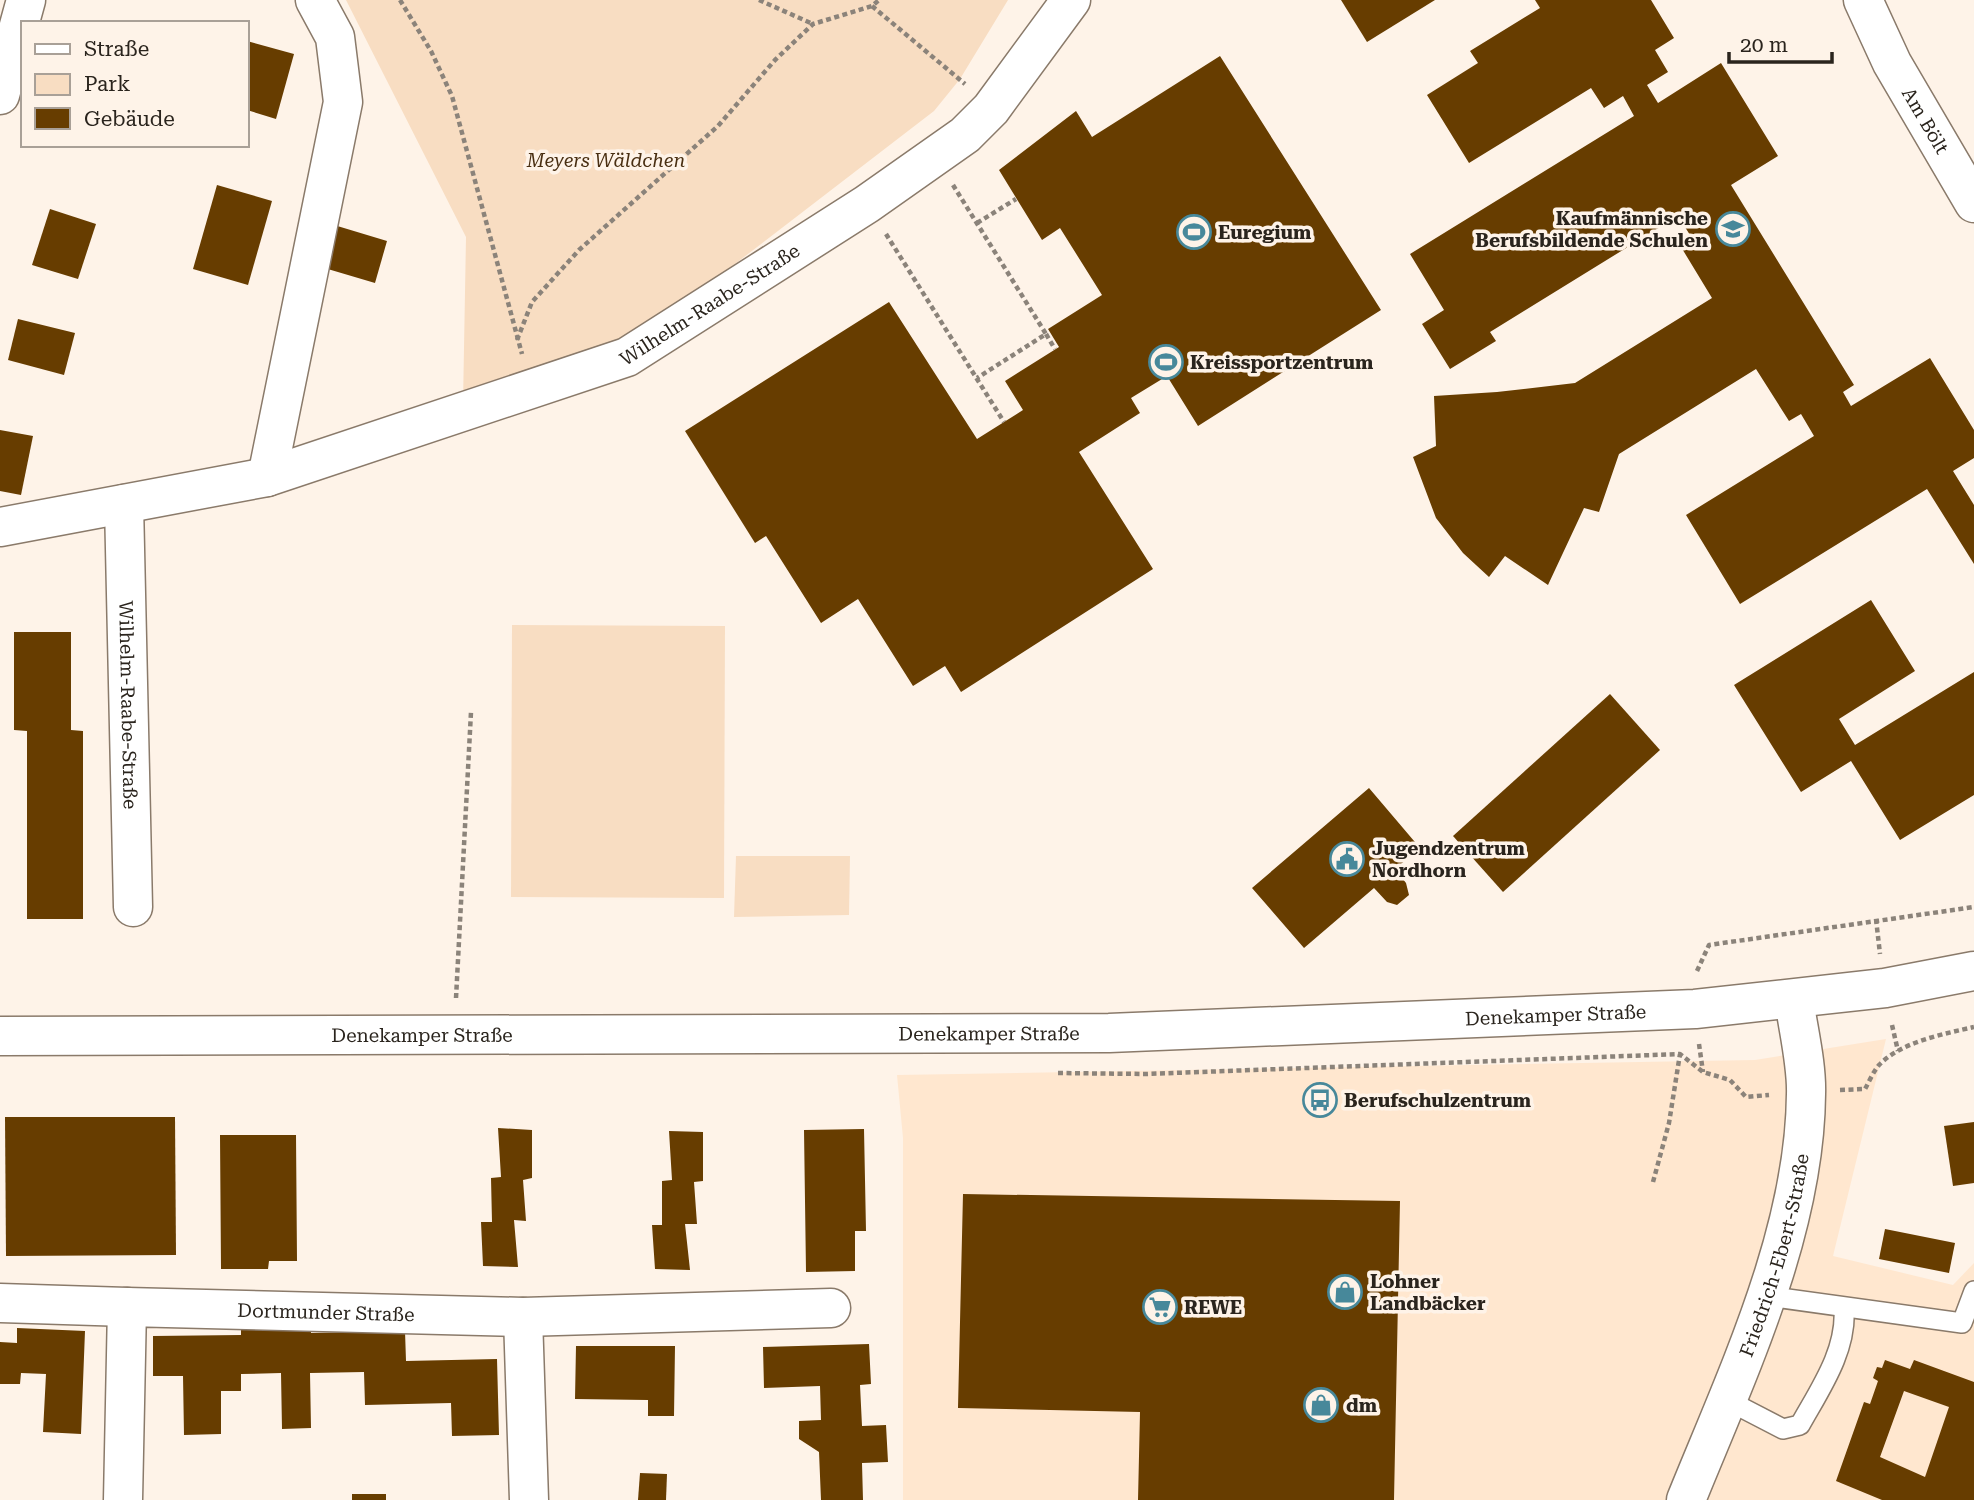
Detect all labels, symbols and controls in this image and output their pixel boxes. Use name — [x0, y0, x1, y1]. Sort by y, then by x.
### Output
legend — [21, 21, 248, 147]
scale bar — [1729, 21, 1832, 65]
text: 20 m — [1740, 33, 1788, 57]
text: Straße — [84, 37, 149, 61]
text: Park — [84, 72, 130, 96]
street label: Am Bölt — [1897, 84, 1954, 158]
text: Gebäude — [84, 107, 175, 131]
park label: Meyers Wäldchen — [526, 149, 685, 172]
place label: Kaufmännische Berufsbildende Schulen — [1475, 207, 1708, 252]
school or university icon: Kaufmännische Berufsbildende Schulen — [1714, 210, 1752, 248]
sports icon: Euregium — [1175, 213, 1213, 251]
place label: Euregium — [1218, 221, 1312, 244]
street label: Wilhelm-Raabe-Straße — [616, 239, 804, 371]
sports icon: Kreissportzentrum — [1147, 343, 1185, 381]
place label: Kreissportzentrum — [1190, 351, 1374, 374]
street label: Wilhelm-Raabe-Straße — [114, 600, 142, 810]
place label: Jugendzentrum Nordhorn — [1372, 837, 1525, 882]
public building icon: Jugendzentrum Nordhorn — [1328, 840, 1366, 878]
street label: Denekamper Straße — [1465, 1000, 1647, 1030]
street label: Denekamper Straße — [898, 1022, 1080, 1046]
street label: Denekamper Straße — [331, 1024, 513, 1047]
bus stop icon: Berufschulzentrum — [1301, 1081, 1339, 1119]
place label: Berufschulzentrum — [1344, 1089, 1532, 1112]
street label: Friedrich-Ebert-Straße — [1735, 1152, 1814, 1360]
place label: Lohner Landbäcker — [1370, 1270, 1486, 1315]
shop icon: Lohner Landbäcker — [1326, 1273, 1364, 1311]
supermarket icon: REWE — [1141, 1288, 1179, 1326]
place label: REWE — [1184, 1296, 1242, 1319]
street label: Dortmunder Straße — [237, 1299, 415, 1326]
shop icon: dm — [1302, 1386, 1340, 1424]
place label: dm — [1346, 1394, 1378, 1417]

